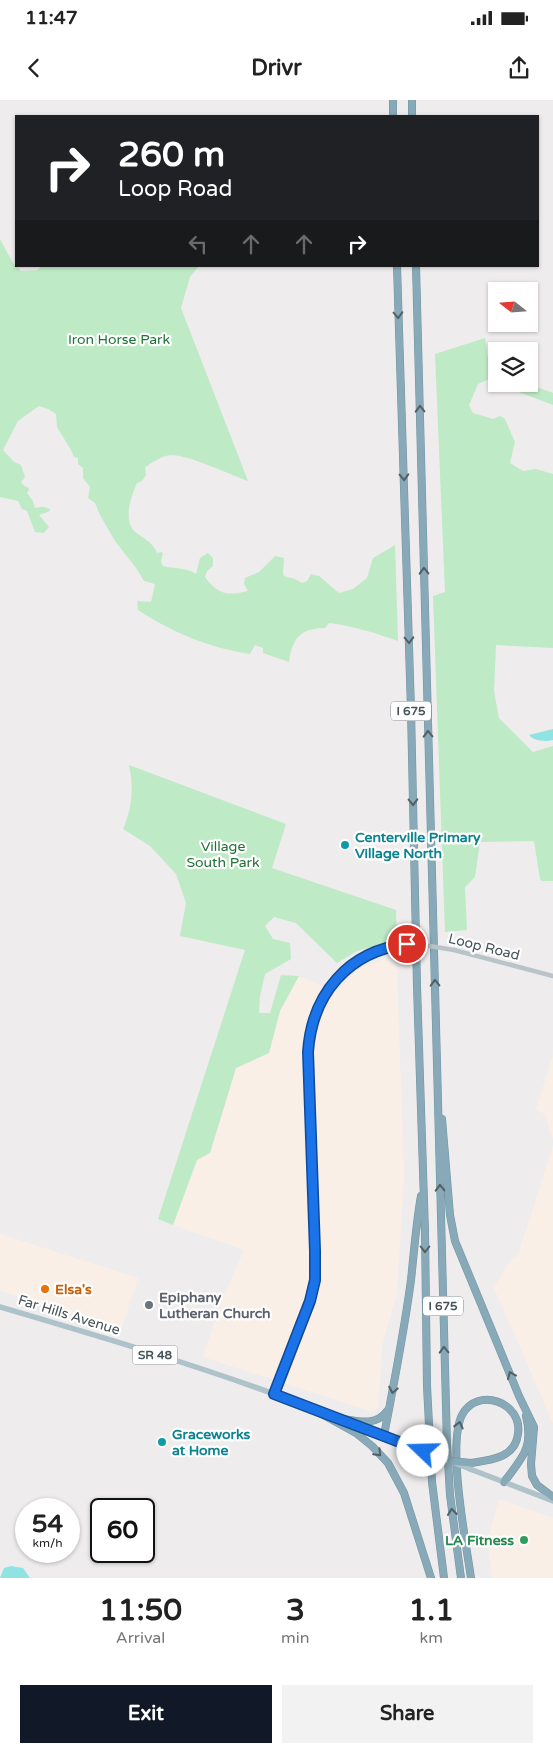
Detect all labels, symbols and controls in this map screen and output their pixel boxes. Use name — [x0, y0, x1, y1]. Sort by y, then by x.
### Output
text: 11:47 — [25, 7, 78, 29]
icon: back — [20, 54, 48, 82]
icon: share — [505, 54, 533, 82]
text: Drivr — [251, 55, 302, 81]
text: 260 m — [118, 134, 225, 176]
icon: right — [35, 135, 100, 200]
text: Loop Road — [118, 176, 232, 202]
icon: left — [184, 230, 212, 258]
icon: ahead — [237, 230, 265, 258]
icon: ahead — [290, 230, 318, 258]
icon: right — [343, 230, 371, 258]
north arrow — [488, 282, 538, 332]
map controls — [488, 282, 538, 392]
one-way arrow — [393, 312, 403, 319]
park label: Iron Horse Park — [68, 331, 170, 348]
button: layers — [488, 342, 538, 392]
one-way arrow — [414, 404, 425, 412]
one-way arrow — [398, 474, 409, 482]
one-way arrow — [419, 567, 429, 574]
one-way arrow — [404, 636, 414, 644]
road number: I 675 — [391, 702, 431, 720]
one-way arrow — [423, 729, 433, 737]
one-way arrow — [408, 798, 418, 806]
place label: Centerville Primary Village North — [355, 829, 481, 862]
park label: Village South Park — [186, 838, 260, 871]
marker: Centerville Primary Village North — [339, 839, 351, 851]
pin — [386, 923, 428, 965]
icon: arrive — [393, 930, 421, 958]
street label: Loop Road — [447, 930, 521, 964]
one-way arrow — [429, 979, 440, 987]
one-way arrow — [434, 1183, 445, 1191]
one-way arrow — [420, 1246, 430, 1254]
place label: Elsa's — [55, 1281, 92, 1298]
marker: Elsa's — [39, 1283, 51, 1295]
place label: Epiphany Lutheran Church — [159, 1289, 271, 1322]
street label: Far Hills Avenue — [16, 1291, 122, 1339]
road number: I 675 — [423, 1296, 463, 1316]
marker: Epiphany Lutheran Church — [143, 1299, 155, 1311]
road number: SR 48 — [132, 1346, 178, 1364]
one-way arrow — [439, 1346, 450, 1354]
one-way arrow — [506, 1371, 517, 1380]
one-way arrow — [388, 1385, 399, 1394]
one-way arrow — [454, 1422, 464, 1430]
position arrow — [396, 1424, 448, 1476]
place label: Graceworks at Home — [172, 1426, 251, 1459]
marker: Graceworks at Home — [156, 1436, 168, 1448]
one-way arrow — [372, 1447, 381, 1456]
speed limit sign: 60 — [90, 1498, 155, 1563]
one-way arrow — [447, 1508, 458, 1516]
text: 54 — [32, 1509, 63, 1539]
place label: LA Fitness — [445, 1532, 514, 1549]
marker: LA Fitness — [518, 1534, 530, 1546]
text: km/h — [32, 1536, 63, 1550]
text: 11:50 — [99, 1592, 182, 1629]
text: 3 — [286, 1592, 305, 1629]
text: 1.1 — [409, 1592, 454, 1629]
text: Arrival — [116, 1628, 165, 1648]
text: min — [281, 1628, 310, 1648]
text: km — [420, 1628, 443, 1648]
button: Exit — [20, 1685, 272, 1743]
button: Share — [282, 1685, 533, 1743]

